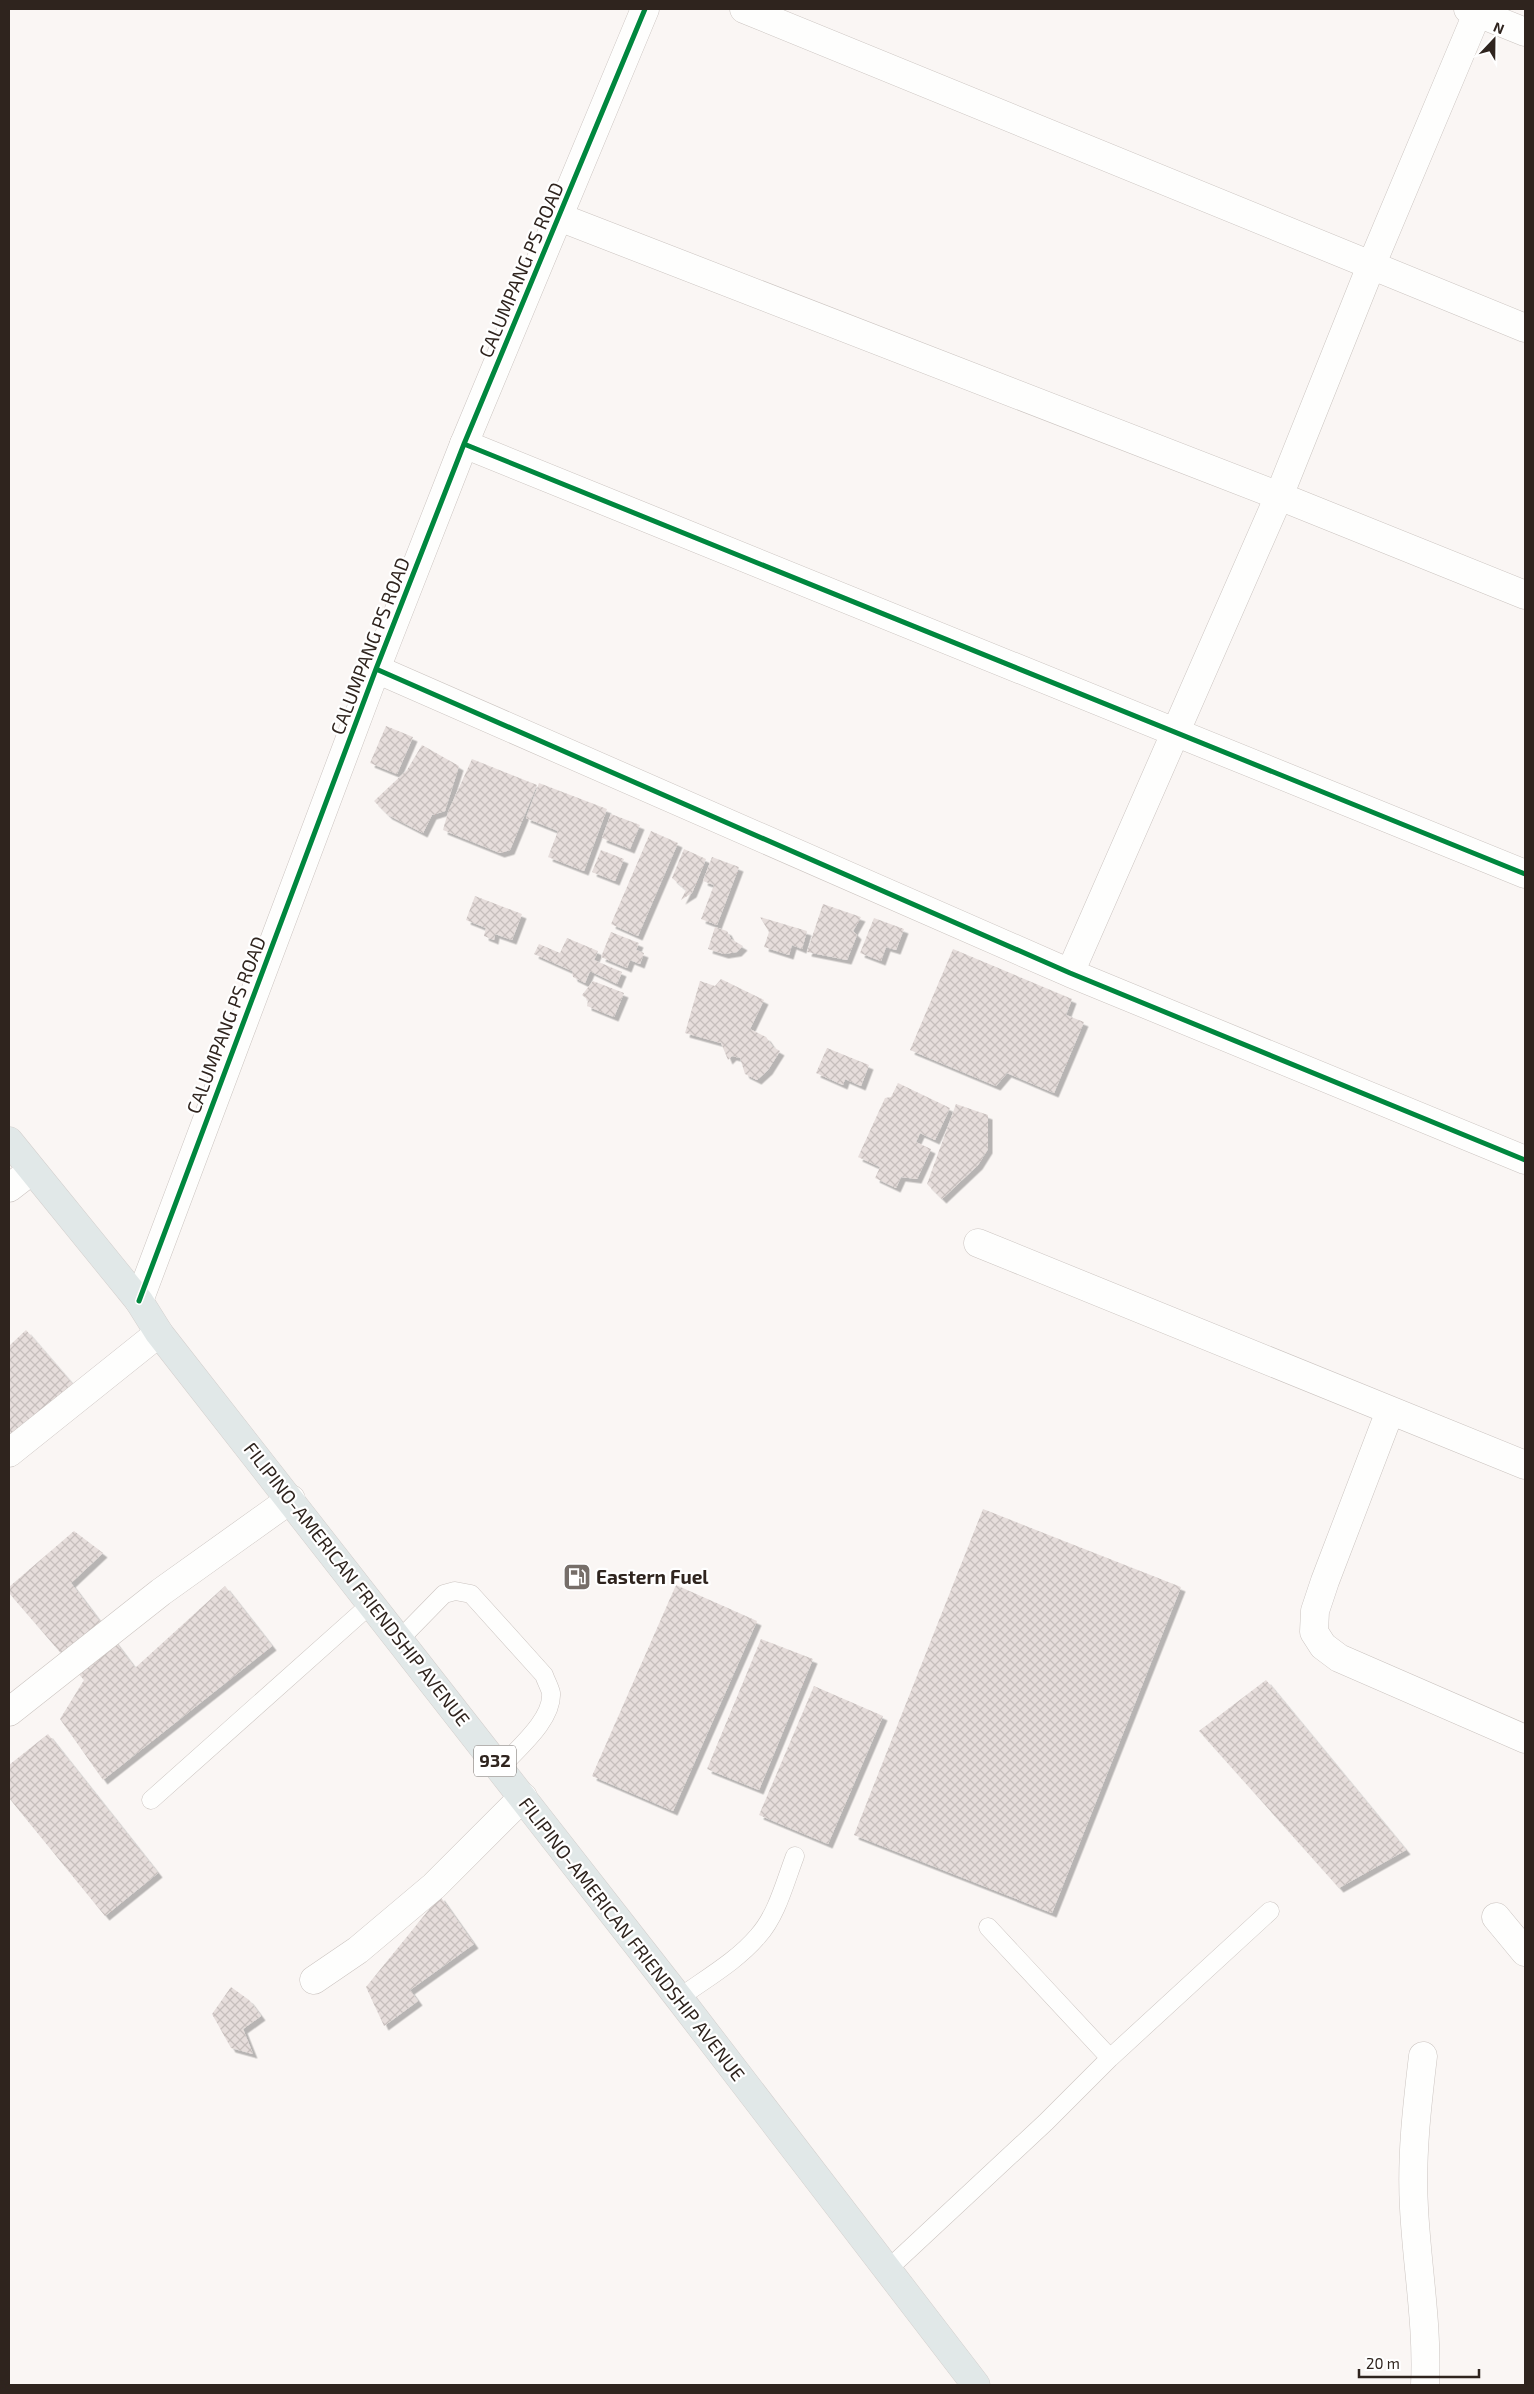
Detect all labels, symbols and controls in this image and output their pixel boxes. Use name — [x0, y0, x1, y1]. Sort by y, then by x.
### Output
north arrow — [1469, 15, 1519, 65]
text: N — [1491, 18, 1507, 37]
street label: CALUMPANG PS ROAD — [473, 179, 568, 361]
street label: CALUMPANG PS ROAD — [325, 554, 414, 738]
street label: CALUMPANG PS ROAD — [181, 933, 270, 1117]
street label: FILIPINO-AMERICAN FRIENDSHIP AVENUE — [239, 1437, 475, 1730]
fuel station icon: Eastern Fuel — [562, 1562, 592, 1592]
place label: Eastern Fuel — [596, 1565, 709, 1588]
road number: 932 — [474, 1745, 516, 1776]
street label: FILIPINO-AMERICAN FRIENDSHIP AVENUE — [514, 1792, 750, 2085]
scale bar — [1359, 2346, 1479, 2378]
text: 20 m — [1366, 2354, 1400, 2372]

